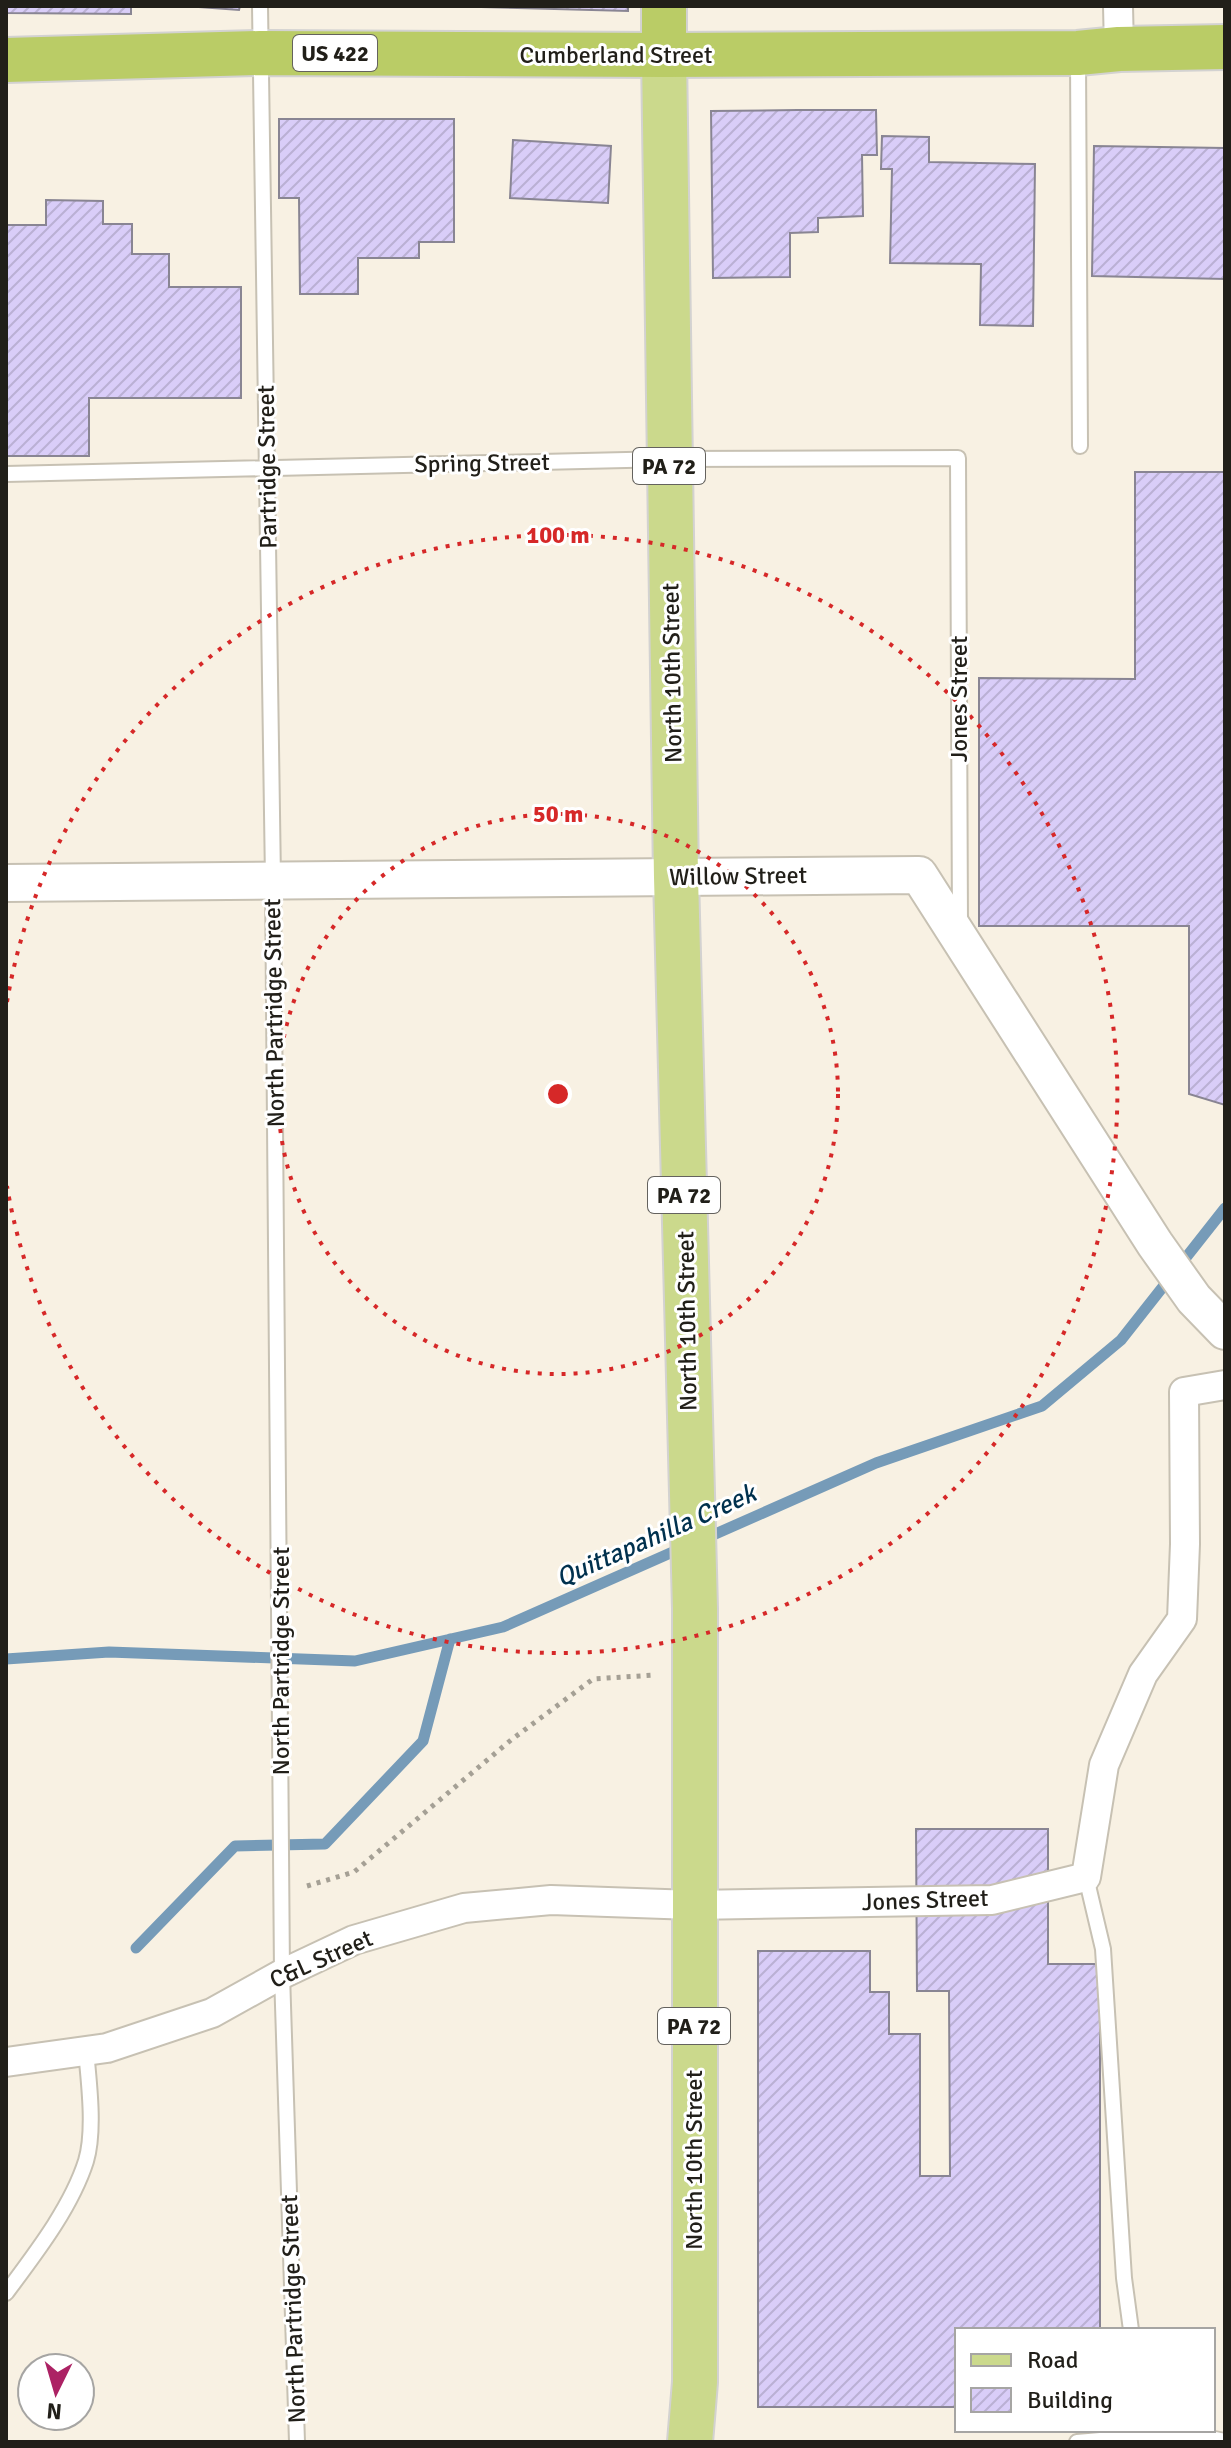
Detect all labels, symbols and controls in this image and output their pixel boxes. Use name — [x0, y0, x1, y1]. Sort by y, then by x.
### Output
road number: US 422 — [293, 35, 377, 71]
street label: Cumberland Street — [519, 40, 713, 70]
street label: Partridge Street — [251, 385, 283, 549]
street label: Spring Street — [414, 447, 550, 479]
road number: PA 72 — [633, 448, 705, 484]
text: 100 m — [526, 520, 590, 550]
street label: North 10th Street — [655, 583, 689, 763]
street label: Jones Street — [944, 636, 974, 762]
text: 50 m — [533, 799, 583, 829]
street label: Willow Street — [669, 860, 807, 892]
street label: North Partridge Street — [257, 898, 291, 1128]
centre of rings — [544, 1080, 572, 1108]
road number: PA 72 — [648, 1177, 720, 1213]
street label: North 10th Street — [670, 1231, 704, 1411]
water label: Quittapahilla Creek — [551, 1477, 763, 1594]
street label: North Partridge Street — [266, 1547, 296, 1775]
street label: Jones Street — [861, 1883, 989, 1917]
street label: C&L Street — [265, 1923, 377, 1995]
road number: PA 72 — [658, 2008, 730, 2044]
street label: North 10th Street — [679, 2070, 709, 2250]
street label: North Partridge Street — [274, 2194, 312, 2424]
legend — [955, 2328, 1215, 2432]
text: Road — [1027, 2345, 1078, 2375]
north arrow — [16, 2352, 96, 2432]
text: Building — [1027, 2385, 1113, 2415]
text: N — [45, 2397, 63, 2426]

